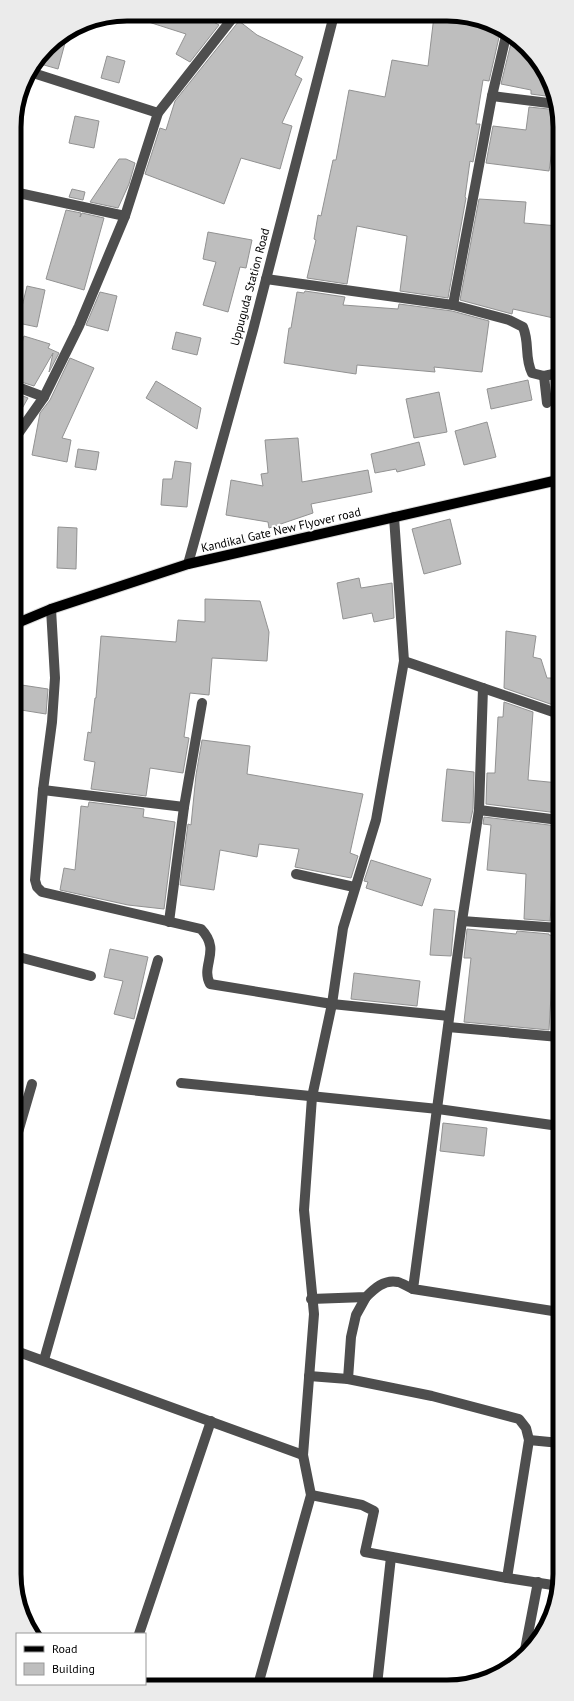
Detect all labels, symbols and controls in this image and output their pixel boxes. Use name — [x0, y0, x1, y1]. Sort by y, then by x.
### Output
street label: Uppuguda Station Road — [227, 226, 272, 347]
street label: Kandikal Gate New Flyover road — [200, 504, 362, 555]
legend — [16, 1633, 146, 1685]
text: Road — [52, 1641, 77, 1656]
text: Building — [52, 1661, 95, 1676]

